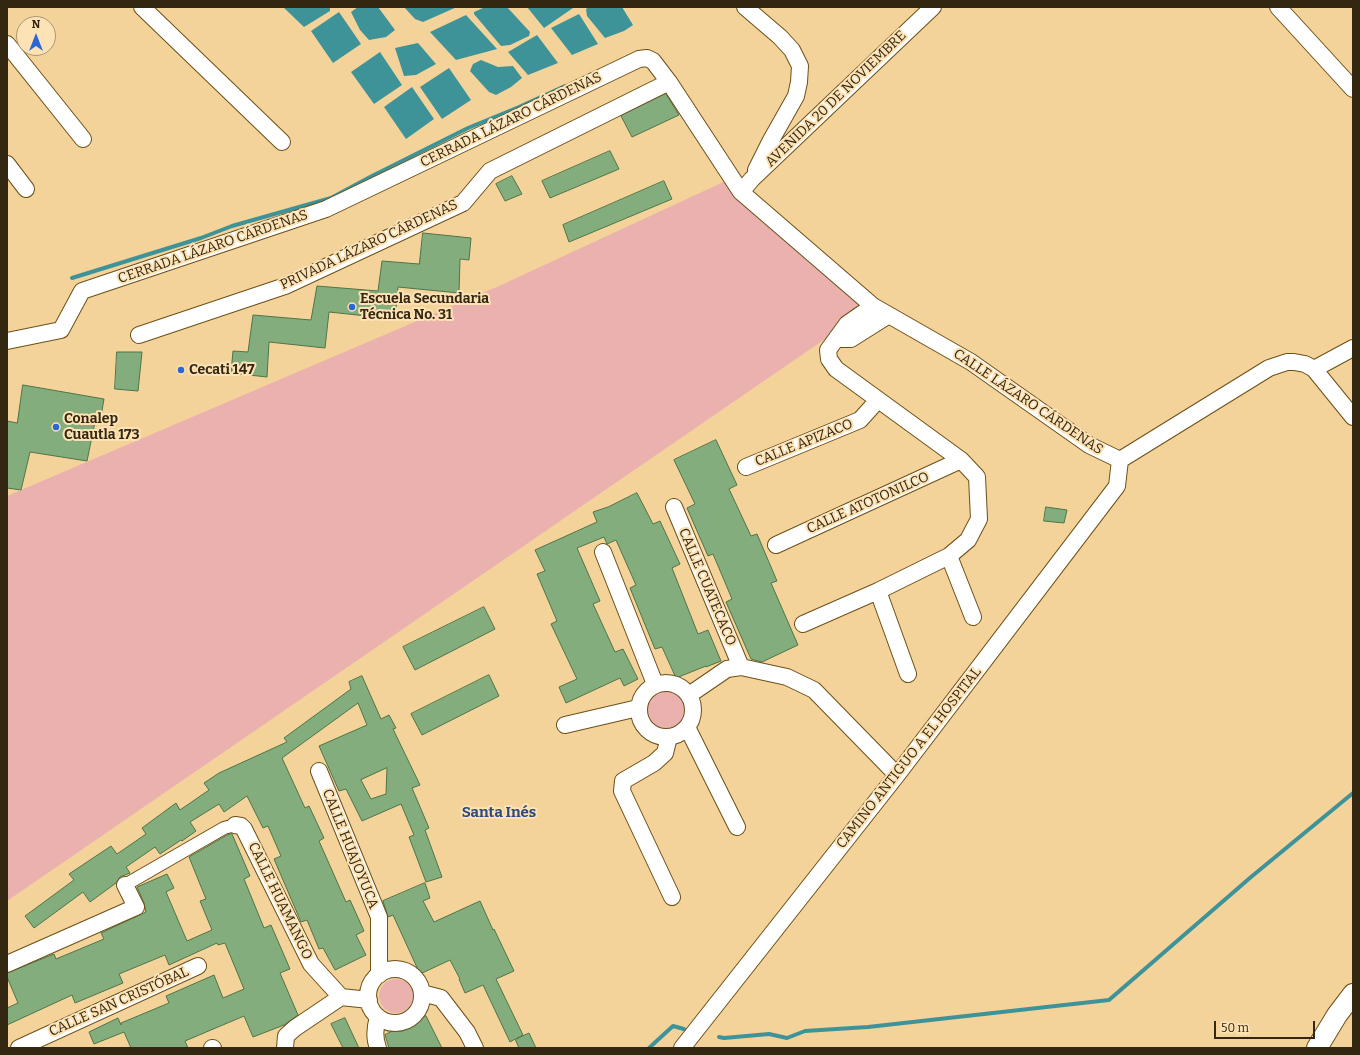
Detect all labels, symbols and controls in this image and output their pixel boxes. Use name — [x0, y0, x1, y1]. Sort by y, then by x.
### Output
north arrow — [16, 16, 56, 56]
text: N — [32, 18, 40, 31]
street label: AVENIDA 20 DE NOVIEMBRE — [762, 27, 910, 171]
street label: CERRADA LÁZARO CÁRDENAS — [418, 69, 604, 171]
street label: PRIVADA LÁZARO CÁRDENAS — [278, 196, 460, 294]
street label: CERRADA LÁZARO CÁRDENAS — [116, 207, 310, 287]
place label: Escuela Secundaria Técnica No. 31 — [360, 291, 489, 324]
marker: Escuela Secundaria Técnica No. 31 — [347, 302, 357, 312]
street label: CALLE LÁZARO CÁRDENAS — [950, 346, 1106, 458]
place label: Cecati 147 — [189, 362, 255, 378]
marker: Cecati 147 — [176, 365, 186, 375]
place label: Conalep Cuautla 173 — [64, 411, 139, 444]
street label: CALLE APIZACO — [753, 416, 855, 470]
marker: Conalep Cuautla 173 — [51, 422, 61, 432]
street label: CALLE ATOTONILCO — [804, 468, 932, 538]
street label: CALLE CUATECACO — [675, 526, 739, 648]
street label: CAMINO ANTIGUO A EL HOSPITAL — [833, 664, 985, 852]
street label: CALLE HUAJOYUCA — [318, 787, 382, 911]
district label: Santa Inés — [462, 804, 536, 822]
street label: CALLE HUAMANGO — [244, 840, 316, 962]
street label: CALLE SAN CRISTÓBAL — [47, 964, 191, 1040]
scale bar — [1216, 1013, 1317, 1039]
text: 50 m — [1221, 1021, 1249, 1035]

